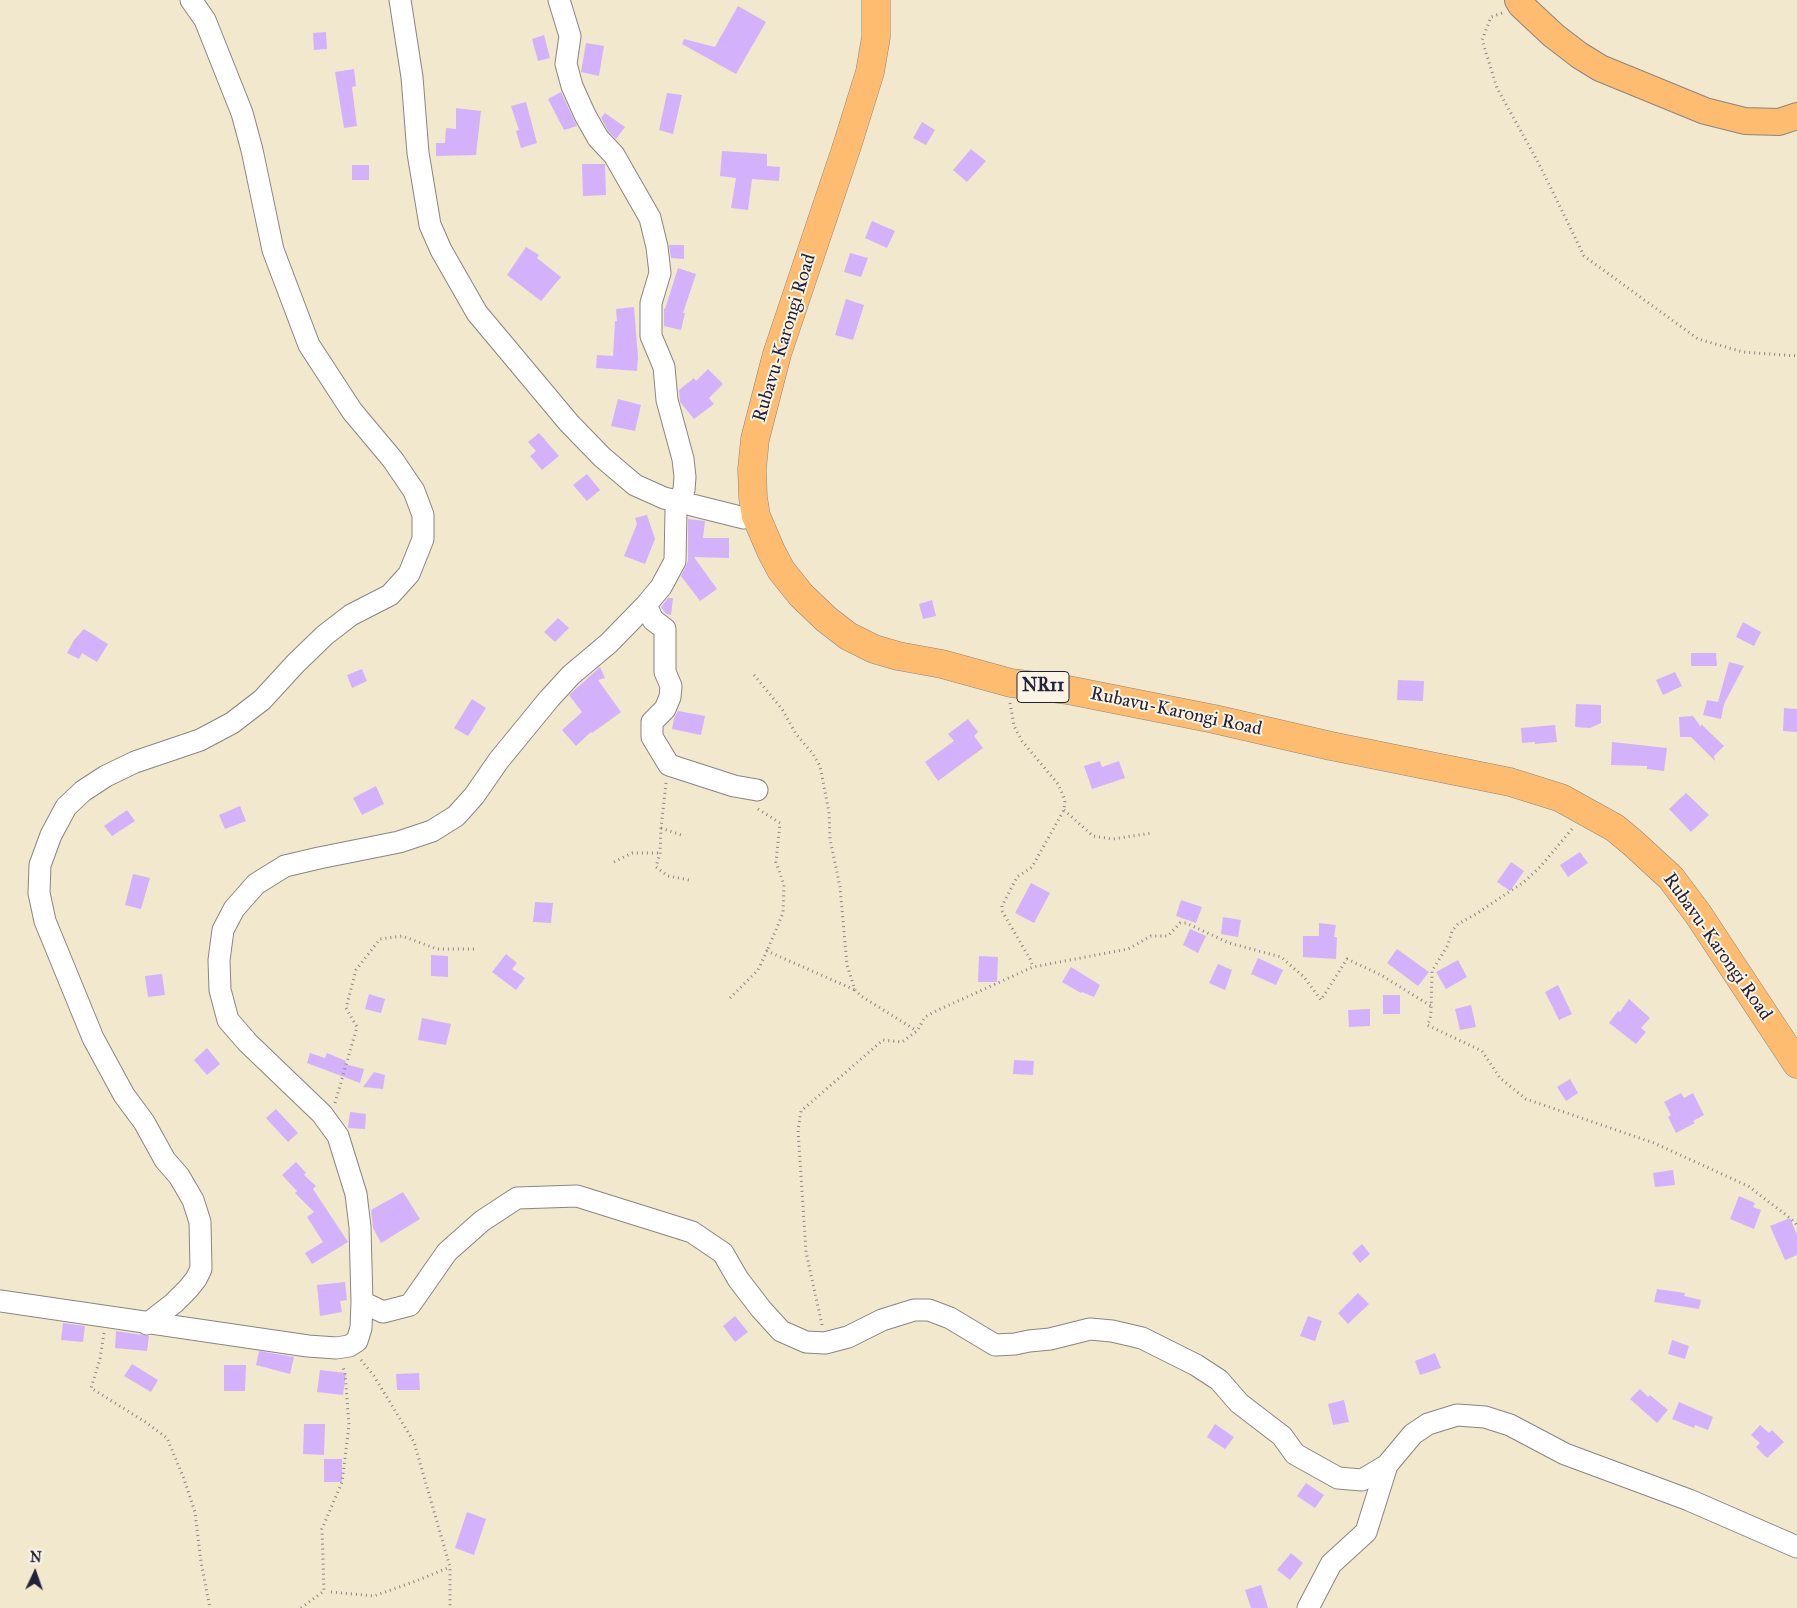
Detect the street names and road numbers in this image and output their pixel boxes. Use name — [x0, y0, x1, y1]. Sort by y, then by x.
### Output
street label: Rubavu-Karongi Road — [749, 251, 821, 425]
road number: NR11 — [1017, 672, 1069, 702]
street label: Rubavu-Karongi Road — [1088, 683, 1264, 741]
street label: Rubavu-Karongi Road — [1658, 869, 1776, 1025]

